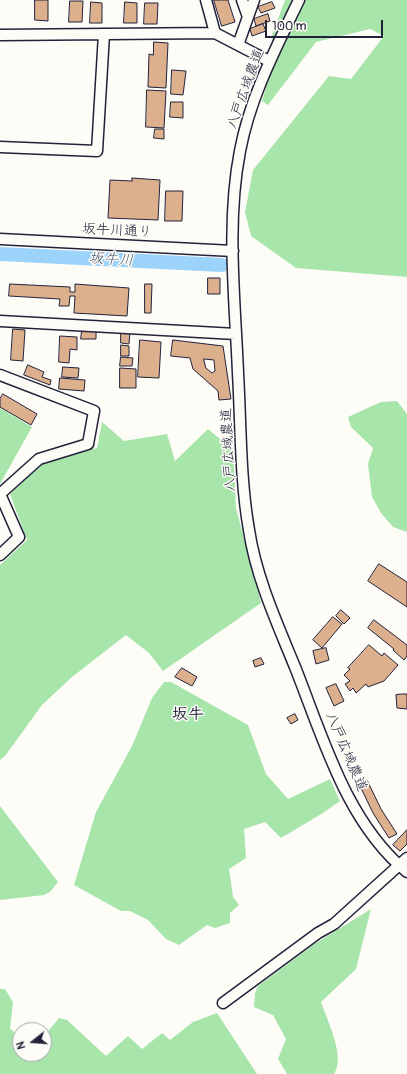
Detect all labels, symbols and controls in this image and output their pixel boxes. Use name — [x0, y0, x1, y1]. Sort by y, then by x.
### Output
scale bar — [267, 12, 385, 38]
text: 100 m — [272, 19, 306, 34]
street label: 八戸広域農道 — [224, 47, 268, 131]
street label: 坂牛川通り — [82, 221, 152, 241]
water label: 坂牛川 — [88, 250, 134, 270]
street label: 八戸広域農道 — [218, 408, 240, 492]
district label: 坂牛 — [172, 705, 204, 725]
street label: 八戸広域農道 — [322, 710, 370, 794]
north arrow — [12, 1022, 52, 1062]
text: N — [14, 1040, 28, 1051]

